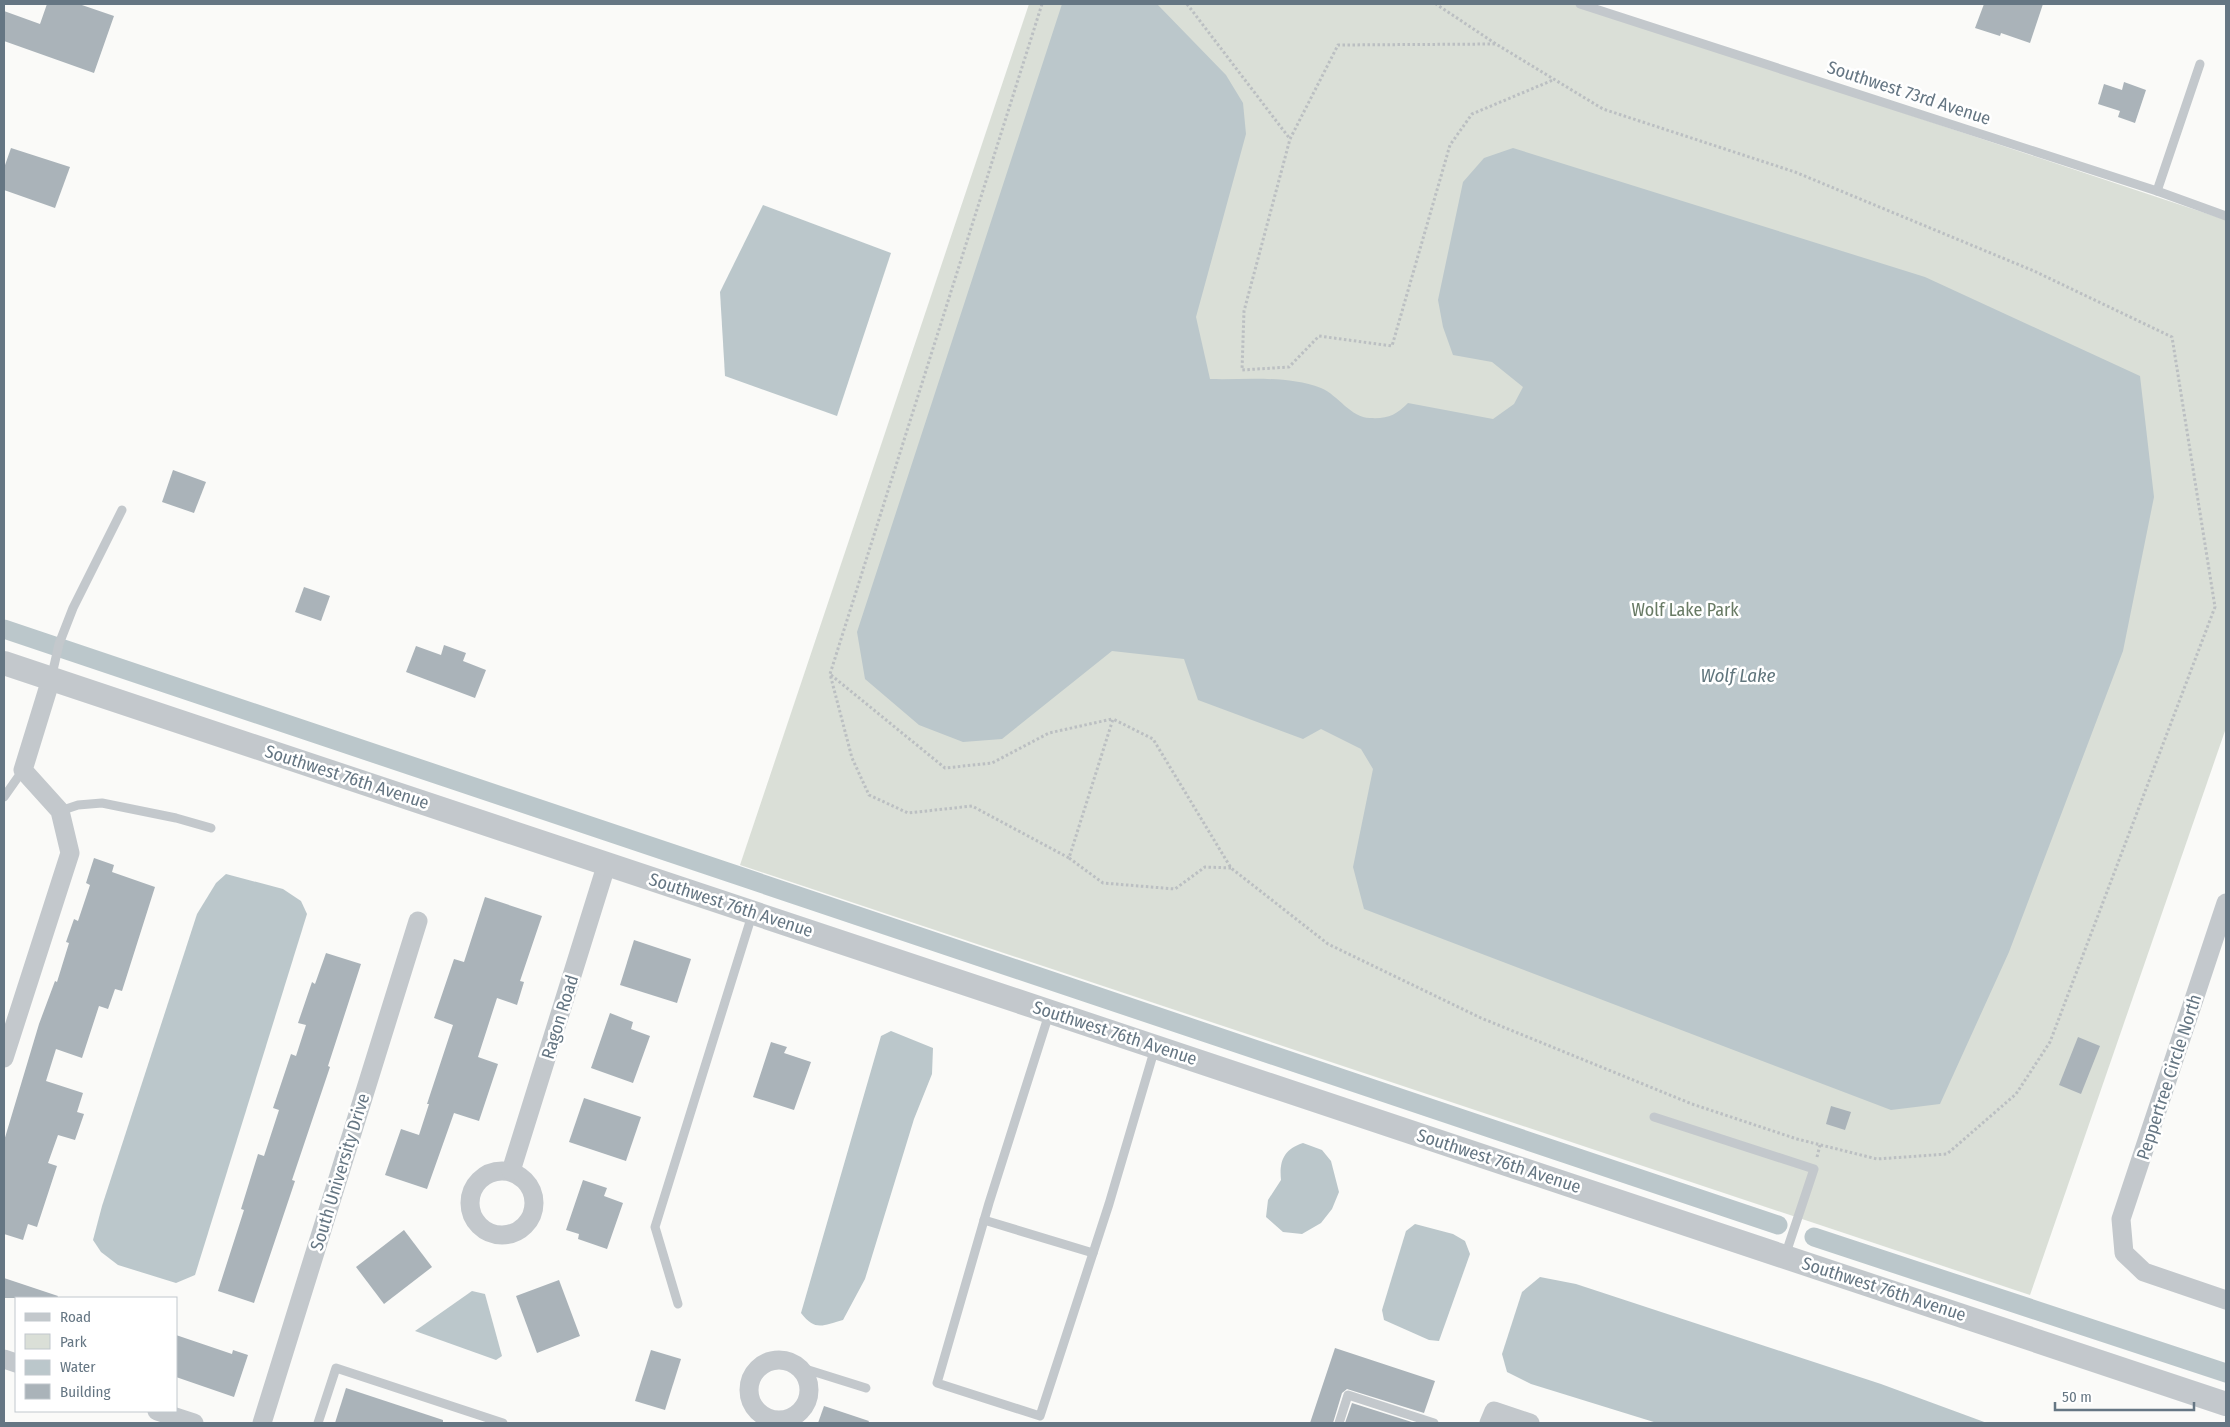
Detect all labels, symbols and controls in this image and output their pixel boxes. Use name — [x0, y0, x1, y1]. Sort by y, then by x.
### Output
street label: Southwest 73rd Avenue — [1824, 56, 1994, 130]
park label: Wolf Lake Park — [1631, 599, 1739, 621]
water label: Wolf Lake — [1700, 664, 1776, 687]
street label: Southwest 76th Avenue — [262, 740, 432, 814]
street label: Southwest 76th Avenue — [646, 868, 816, 942]
street label: Ragon Road — [537, 972, 583, 1062]
street label: Peppertree Circle North — [2132, 991, 2206, 1163]
street label: Southwest 76th Avenue — [1030, 996, 1200, 1070]
street label: South University Drive — [306, 1091, 374, 1253]
street label: Southwest 76th Avenue — [1414, 1124, 1584, 1198]
street label: Southwest 76th Avenue — [1799, 1252, 1969, 1326]
legend — [15, 1297, 178, 1412]
text: Road — [60, 1308, 91, 1326]
text: Park — [60, 1333, 87, 1351]
text: Water — [60, 1358, 96, 1376]
scale bar — [2055, 1380, 2194, 1412]
text: Building — [60, 1383, 111, 1401]
text: 50 m — [2062, 1388, 2092, 1406]

